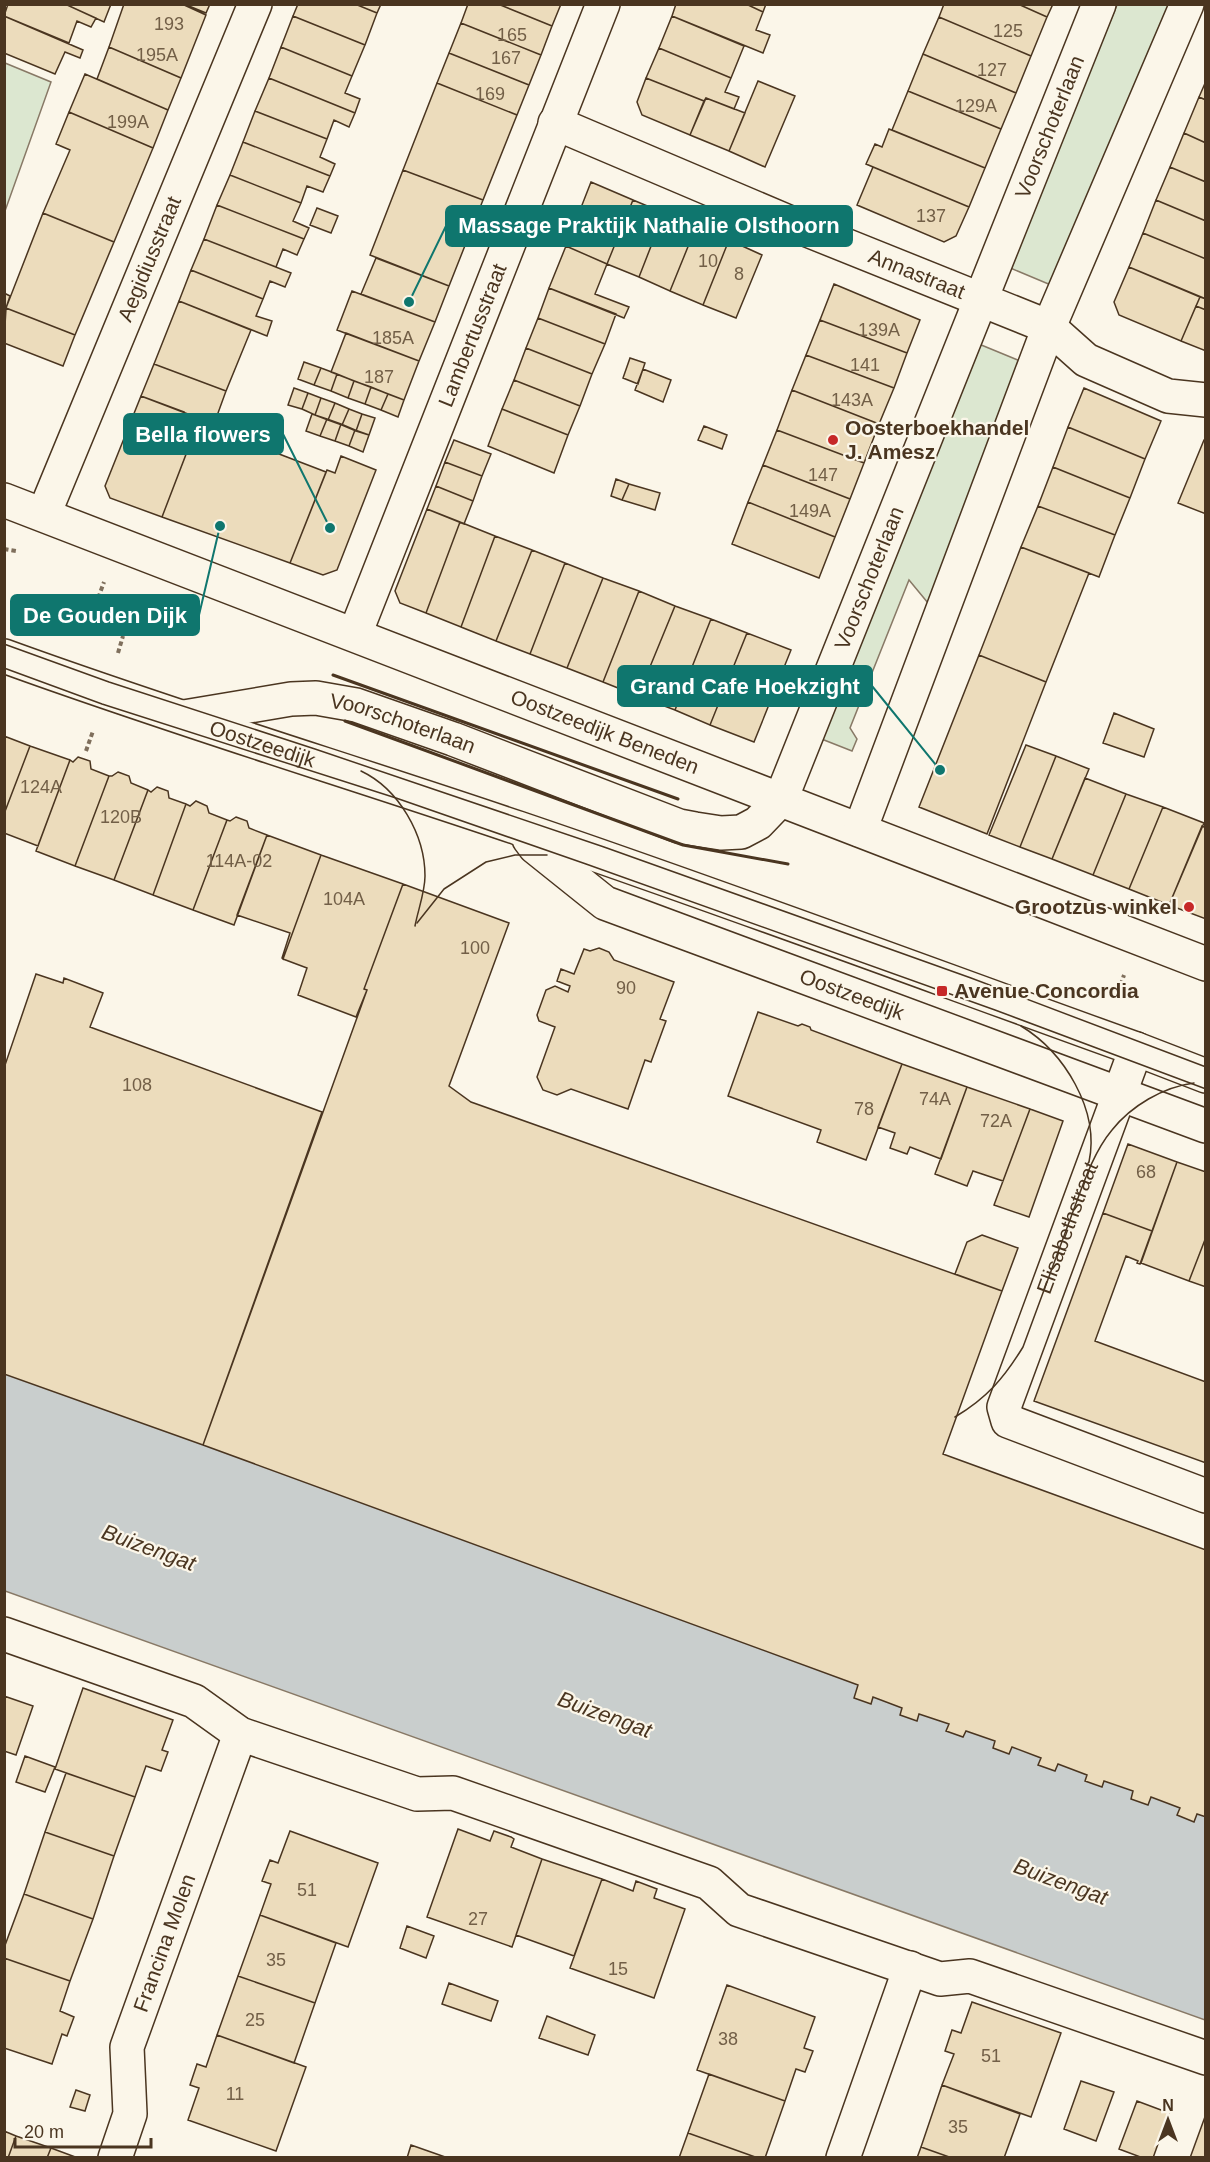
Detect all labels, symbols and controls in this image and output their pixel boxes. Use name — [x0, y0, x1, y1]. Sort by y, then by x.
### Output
house number: 193 — [154, 14, 184, 34]
house number: 125 — [993, 21, 1023, 41]
house number: 165 — [497, 25, 527, 45]
house number: 195A — [136, 45, 178, 65]
house number: 167 — [491, 48, 521, 68]
street label: Voorschoterlaan — [1010, 52, 1088, 202]
house number: 127 — [977, 60, 1007, 80]
house number: 169 — [475, 84, 505, 104]
house number: 129A — [955, 96, 997, 116]
house number: 199A — [107, 112, 149, 132]
street label: Aegidiusstraat — [113, 193, 185, 325]
callout: Massage Praktijk Nathalie Olsthoorn — [446, 206, 852, 246]
house number: 137 — [916, 206, 946, 226]
text: Massage Praktijk Nathalie Olsthoorn — [458, 213, 840, 238]
street label: Annastraat — [866, 244, 969, 303]
house number: 10 — [698, 251, 718, 271]
street label: Lambertusstraat — [434, 260, 511, 410]
house number: 8 — [734, 264, 744, 284]
house number: 139A — [858, 320, 900, 340]
house number: 185A — [372, 328, 414, 348]
house number: 141 — [850, 355, 880, 375]
house number: 187 — [364, 367, 394, 387]
house number: 143A — [831, 390, 873, 410]
callout: Bella flowers — [124, 414, 283, 454]
place label: Oosterboekhandel J. Amesz — [845, 416, 1029, 463]
text: Bella flowers — [135, 422, 271, 447]
marker: Oosterboekhandel J. Amesz — [826, 433, 840, 447]
house number: 147 — [808, 465, 838, 485]
house number: 149A — [789, 501, 831, 521]
street label: Voorschoterlaan — [830, 503, 908, 653]
callout: De Gouden Dijk — [11, 595, 199, 635]
text: De Gouden Dijk — [23, 603, 188, 628]
callout: Grand Cafe Hoekzight — [618, 666, 872, 706]
text: Grand Cafe Hoekzight — [630, 674, 861, 699]
street label: Oostzeedijk Beneden — [508, 685, 702, 778]
street label: Voorschoterlaan — [328, 689, 479, 758]
street label: Oostzeedijk — [207, 716, 319, 772]
house number: 124A — [20, 777, 62, 797]
house number: 120B — [100, 807, 142, 827]
house number: 114A-02 — [206, 851, 272, 871]
house number: 104A — [323, 889, 365, 909]
place label: Grootzus winkel — [1015, 895, 1177, 918]
marker: Grootzus winkel — [1182, 900, 1196, 914]
house number: 100 — [460, 938, 490, 958]
street label: Oostzeedijk — [797, 964, 908, 1024]
house number: 90 — [616, 978, 636, 998]
place label: Avenue Concordia — [954, 979, 1139, 1002]
marker: Avenue Concordia — [935, 984, 949, 998]
house number: 108 — [122, 1075, 152, 1095]
house number: 74A — [919, 1089, 951, 1109]
house number: 78 — [854, 1099, 874, 1119]
house number: 72A — [980, 1111, 1012, 1131]
street label: Elisabethstraat — [1032, 1158, 1102, 1297]
house number: 68 — [1136, 1162, 1156, 1182]
water label: Buizengat — [99, 1519, 200, 1576]
water label: Buizengat — [555, 1686, 656, 1743]
water label: Buizengat — [1011, 1853, 1112, 1910]
street label: Francina Molen — [129, 1871, 199, 2015]
house number: 51 — [297, 1880, 317, 1900]
house number: 27 — [468, 1909, 488, 1929]
house number: 35 — [266, 1950, 286, 1970]
house number: 15 — [608, 1959, 628, 1979]
house number: 25 — [245, 2010, 265, 2030]
house number: 38 — [718, 2029, 738, 2049]
house number: 51 — [981, 2046, 1001, 2066]
house number: 11 — [226, 2084, 244, 2104]
north arrow — [1138, 2090, 1198, 2150]
text: N — [1162, 2097, 1174, 2114]
scale bar — [15, 2111, 152, 2149]
house number: 35 — [948, 2117, 968, 2137]
text: 20 m — [24, 2122, 64, 2142]

